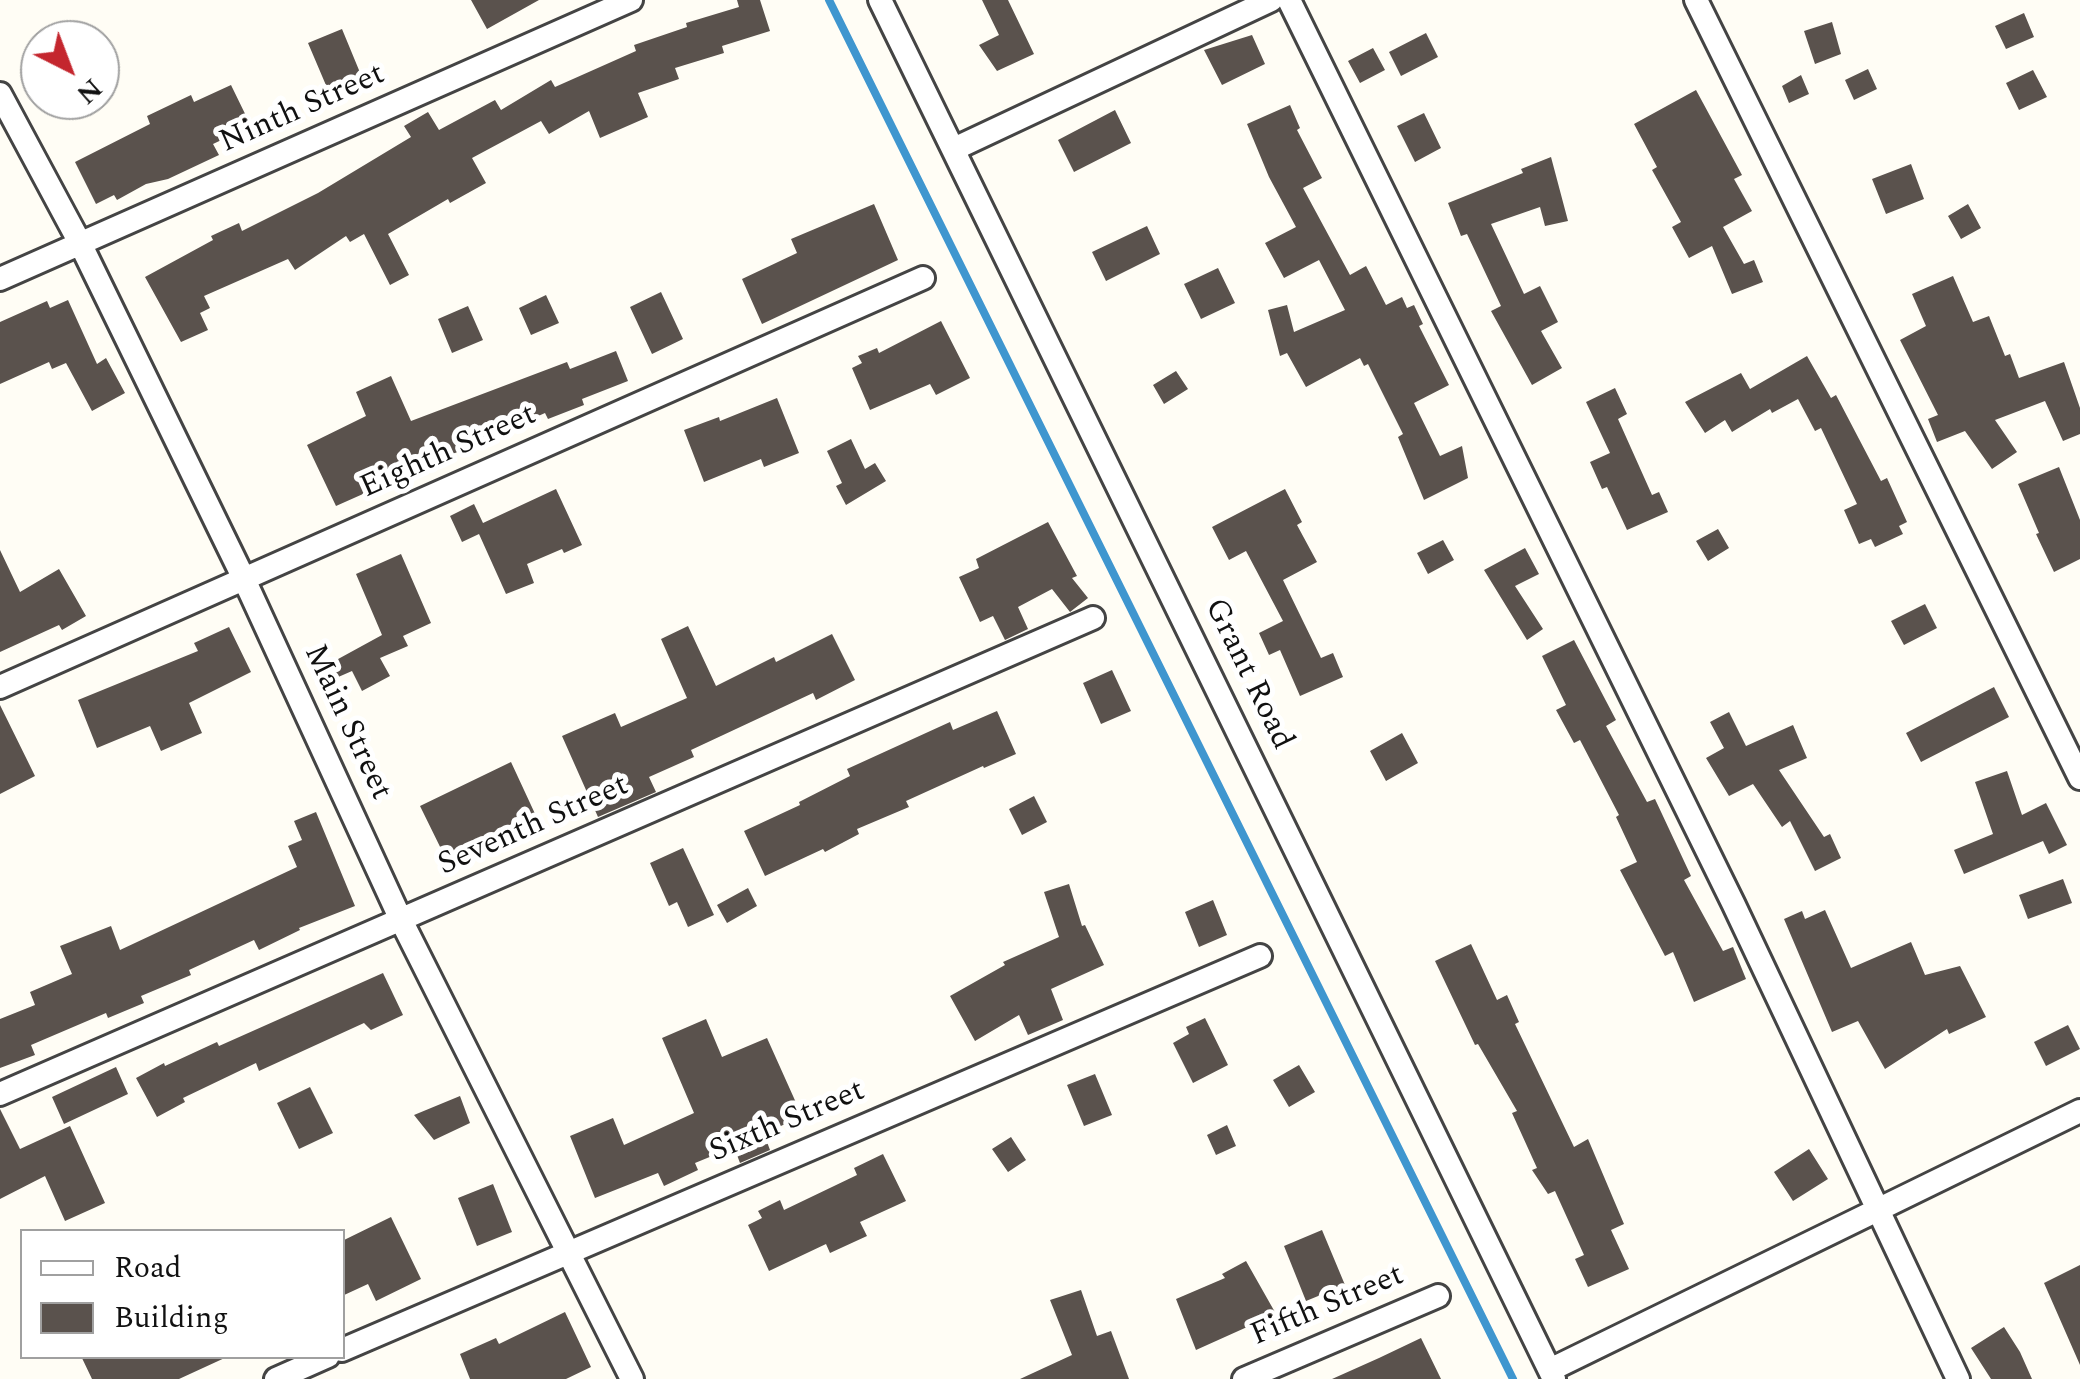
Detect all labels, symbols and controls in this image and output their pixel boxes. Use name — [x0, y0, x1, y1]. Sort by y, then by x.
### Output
north arrow — [20, 20, 120, 120]
street label: Ninth Street — [215, 57, 391, 163]
text: N — [66, 68, 112, 115]
street label: Eighth Street — [355, 397, 543, 509]
street label: Grant Road — [1194, 593, 1300, 757]
street label: Main Street — [293, 639, 399, 807]
street label: Seventh Street — [433, 768, 635, 886]
street label: Sixth Street — [705, 1073, 871, 1173]
legend — [20, 1229, 345, 1359]
text: Road — [114, 1245, 182, 1291]
street label: Fifth Street — [1246, 1258, 1410, 1356]
text: Building — [114, 1295, 229, 1341]

